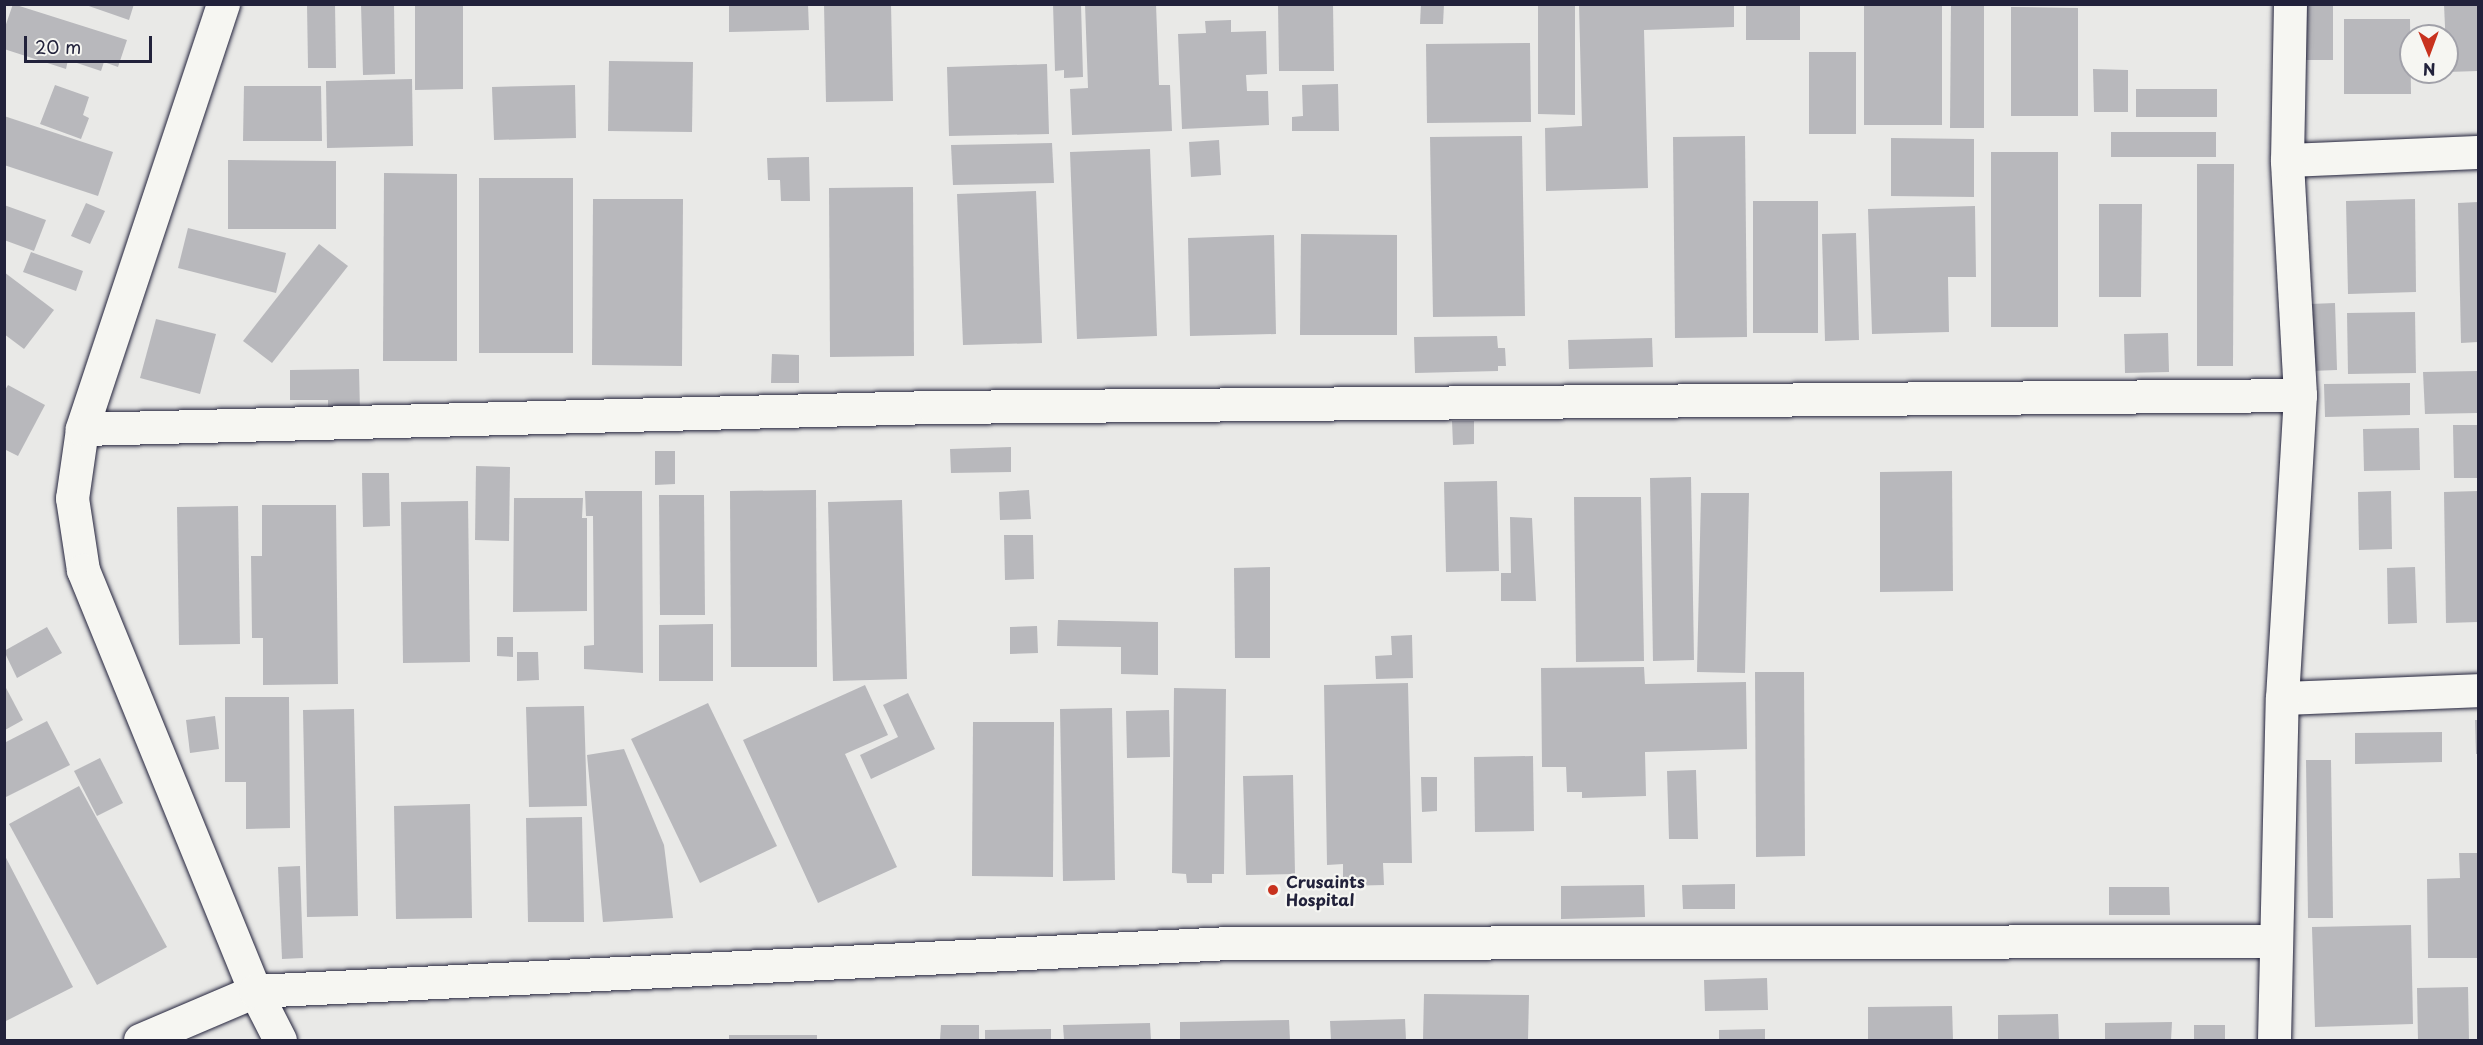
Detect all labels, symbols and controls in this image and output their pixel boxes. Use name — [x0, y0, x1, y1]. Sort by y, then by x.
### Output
scale bar — [27, 24, 154, 62]
north arrow — [2399, 24, 2459, 84]
text: 20 m — [35, 33, 81, 60]
text: N — [2423, 58, 2436, 82]
place label: Crusaints Hospital — [1286, 871, 1365, 909]
marker: Crusaints Hospital — [1264, 881, 1282, 899]

